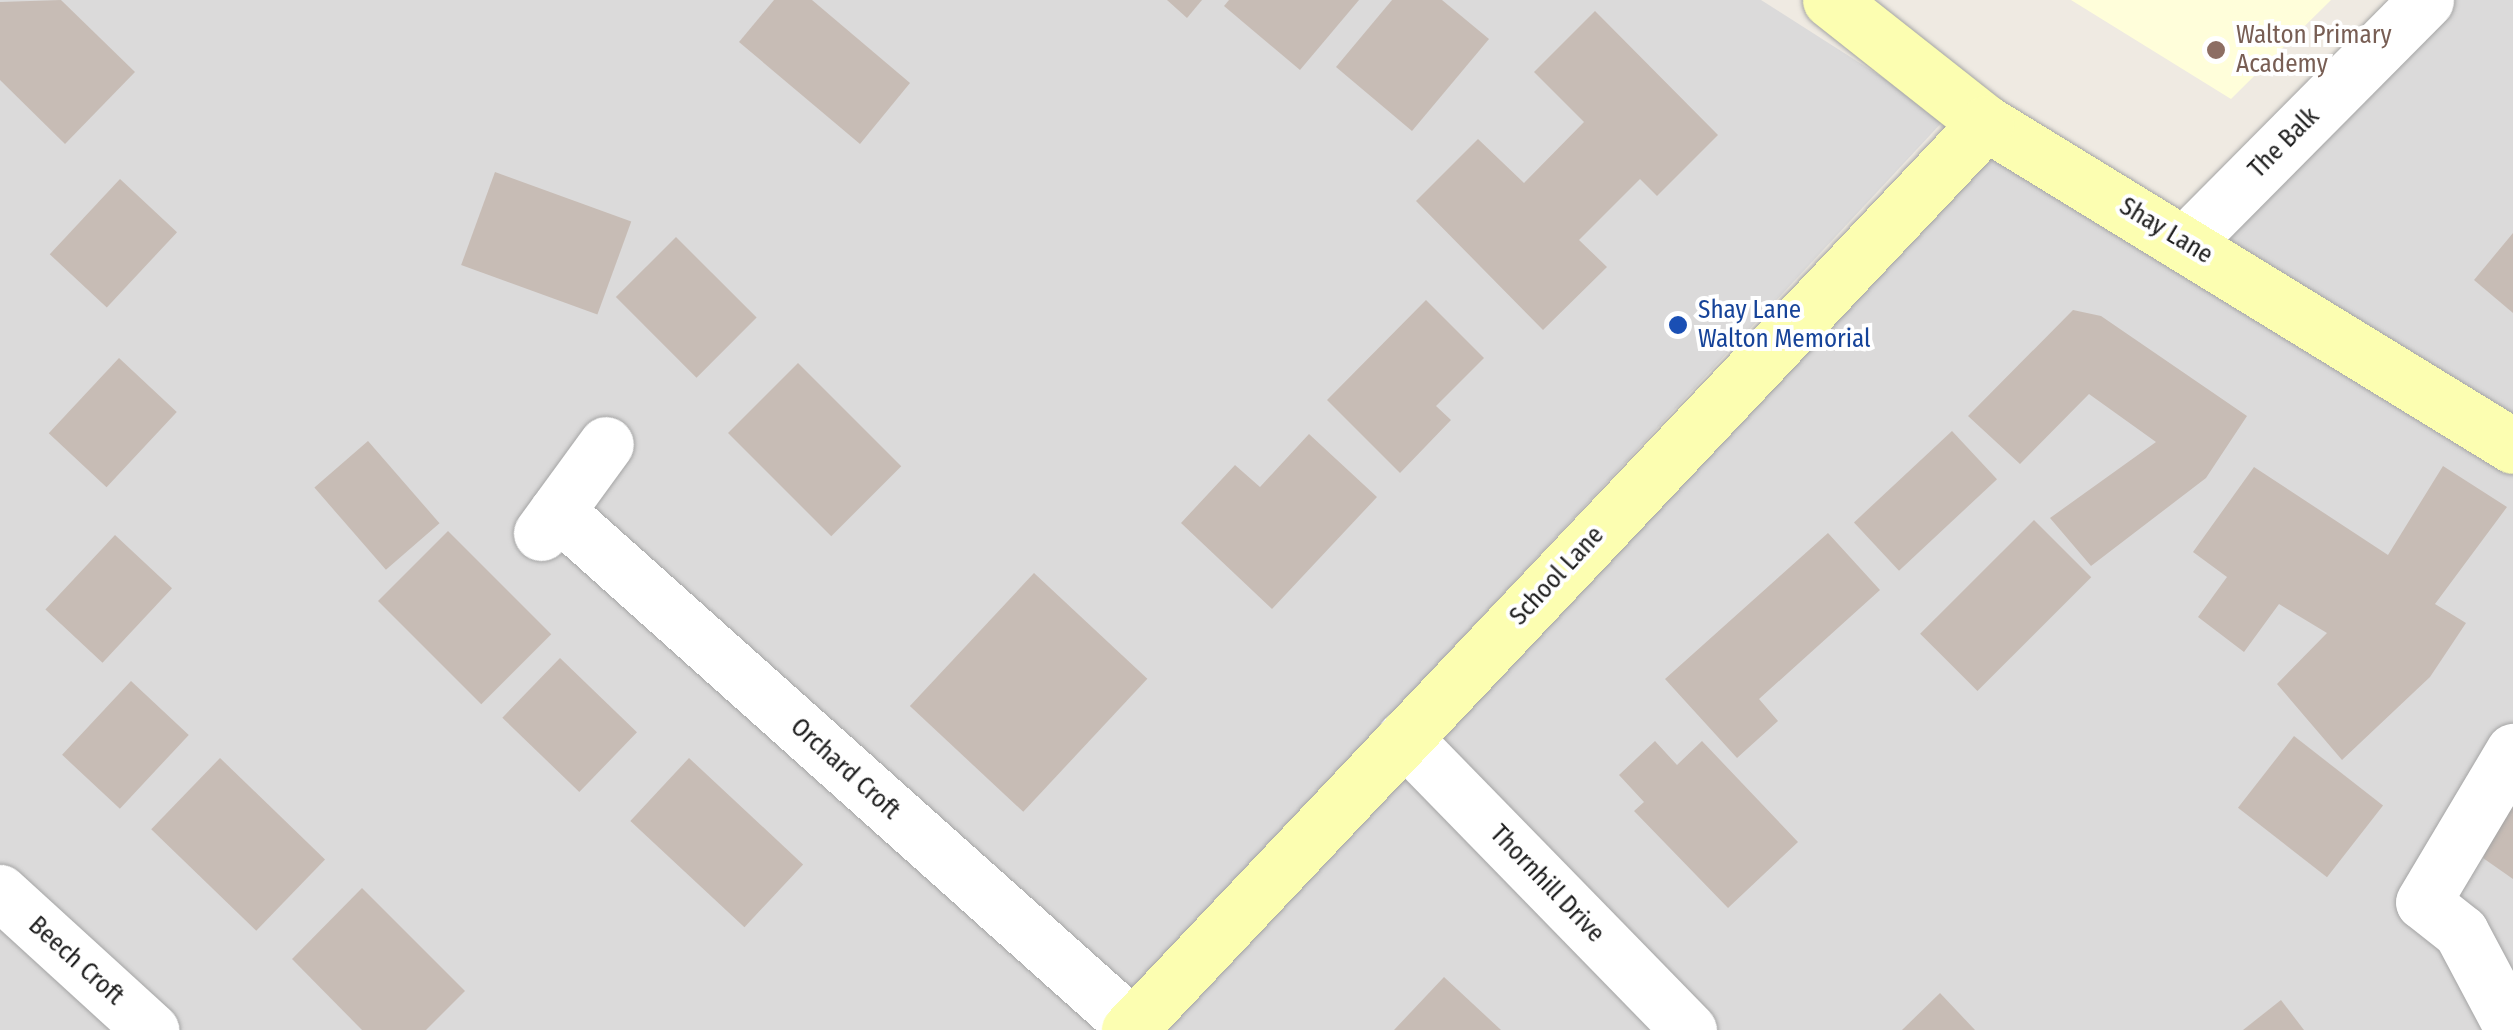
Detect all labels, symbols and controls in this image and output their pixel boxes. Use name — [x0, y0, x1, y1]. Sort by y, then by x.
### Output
place label: Walton Primary Academy — [2236, 21, 2392, 80]
marker: Walton Primary Academy — [2205, 39, 2227, 61]
street label: The Balk — [2243, 102, 2325, 184]
street label: Shay Lane — [2114, 192, 2218, 270]
place label: Shay Lane Walton Memorial — [1698, 296, 1871, 355]
marker: Shay Lane Walton Memorial — [1667, 314, 1689, 336]
street label: School Lane — [1504, 521, 1610, 631]
street label: Orchard Croft — [784, 712, 906, 826]
street label: Thornhill Drive — [1484, 819, 1610, 949]
street label: Beech Croft — [22, 911, 130, 1011]

